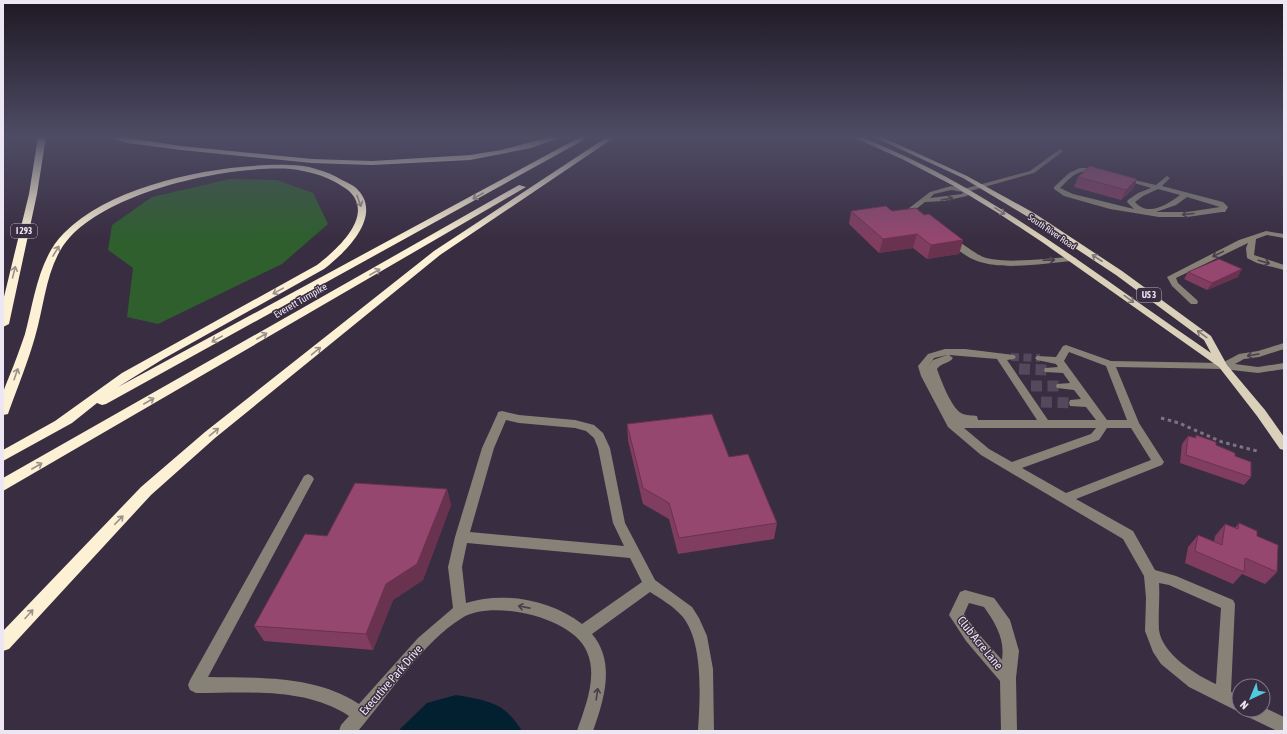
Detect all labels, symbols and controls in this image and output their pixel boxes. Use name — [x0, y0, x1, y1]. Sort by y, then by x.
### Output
one-way arrow — [472, 193, 484, 200]
one-way arrow — [356, 195, 364, 207]
one-way arrow — [940, 195, 953, 203]
one-way arrow — [994, 207, 1006, 215]
one-way arrow — [1182, 210, 1195, 217]
street label: South River Road — [1026, 212, 1078, 252]
road number: I 293 — [11, 224, 37, 238]
one-way arrow — [52, 245, 60, 257]
one-way arrow — [1212, 250, 1224, 258]
one-way arrow — [1092, 254, 1103, 262]
one-way arrow — [1042, 256, 1055, 263]
one-way arrow — [1258, 259, 1271, 267]
one-way arrow — [10, 266, 18, 279]
one-way arrow — [369, 268, 381, 276]
street label: Everett Turnpike — [272, 281, 329, 320]
one-way arrow — [273, 288, 285, 296]
road number: US 3 — [1137, 288, 1161, 302]
one-way arrow — [1123, 295, 1134, 303]
one-way arrow — [1197, 330, 1208, 338]
one-way arrow — [256, 332, 268, 340]
one-way arrow — [211, 336, 223, 344]
one-way arrow — [310, 346, 321, 355]
one-way arrow — [1247, 351, 1260, 359]
one-way arrow — [13, 368, 20, 381]
one-way arrow — [143, 397, 155, 405]
one-way arrow — [209, 427, 220, 436]
one-way arrow — [31, 462, 43, 470]
one-way arrow — [114, 515, 124, 525]
one-way arrow — [518, 603, 531, 611]
one-way arrow — [25, 609, 34, 619]
street label: Club Acre Lane — [954, 614, 1006, 672]
street label: Executive Park Drive — [357, 642, 425, 718]
north arrow — [1231, 678, 1271, 718]
one-way arrow — [593, 688, 601, 701]
text: N — [1238, 699, 1251, 712]

